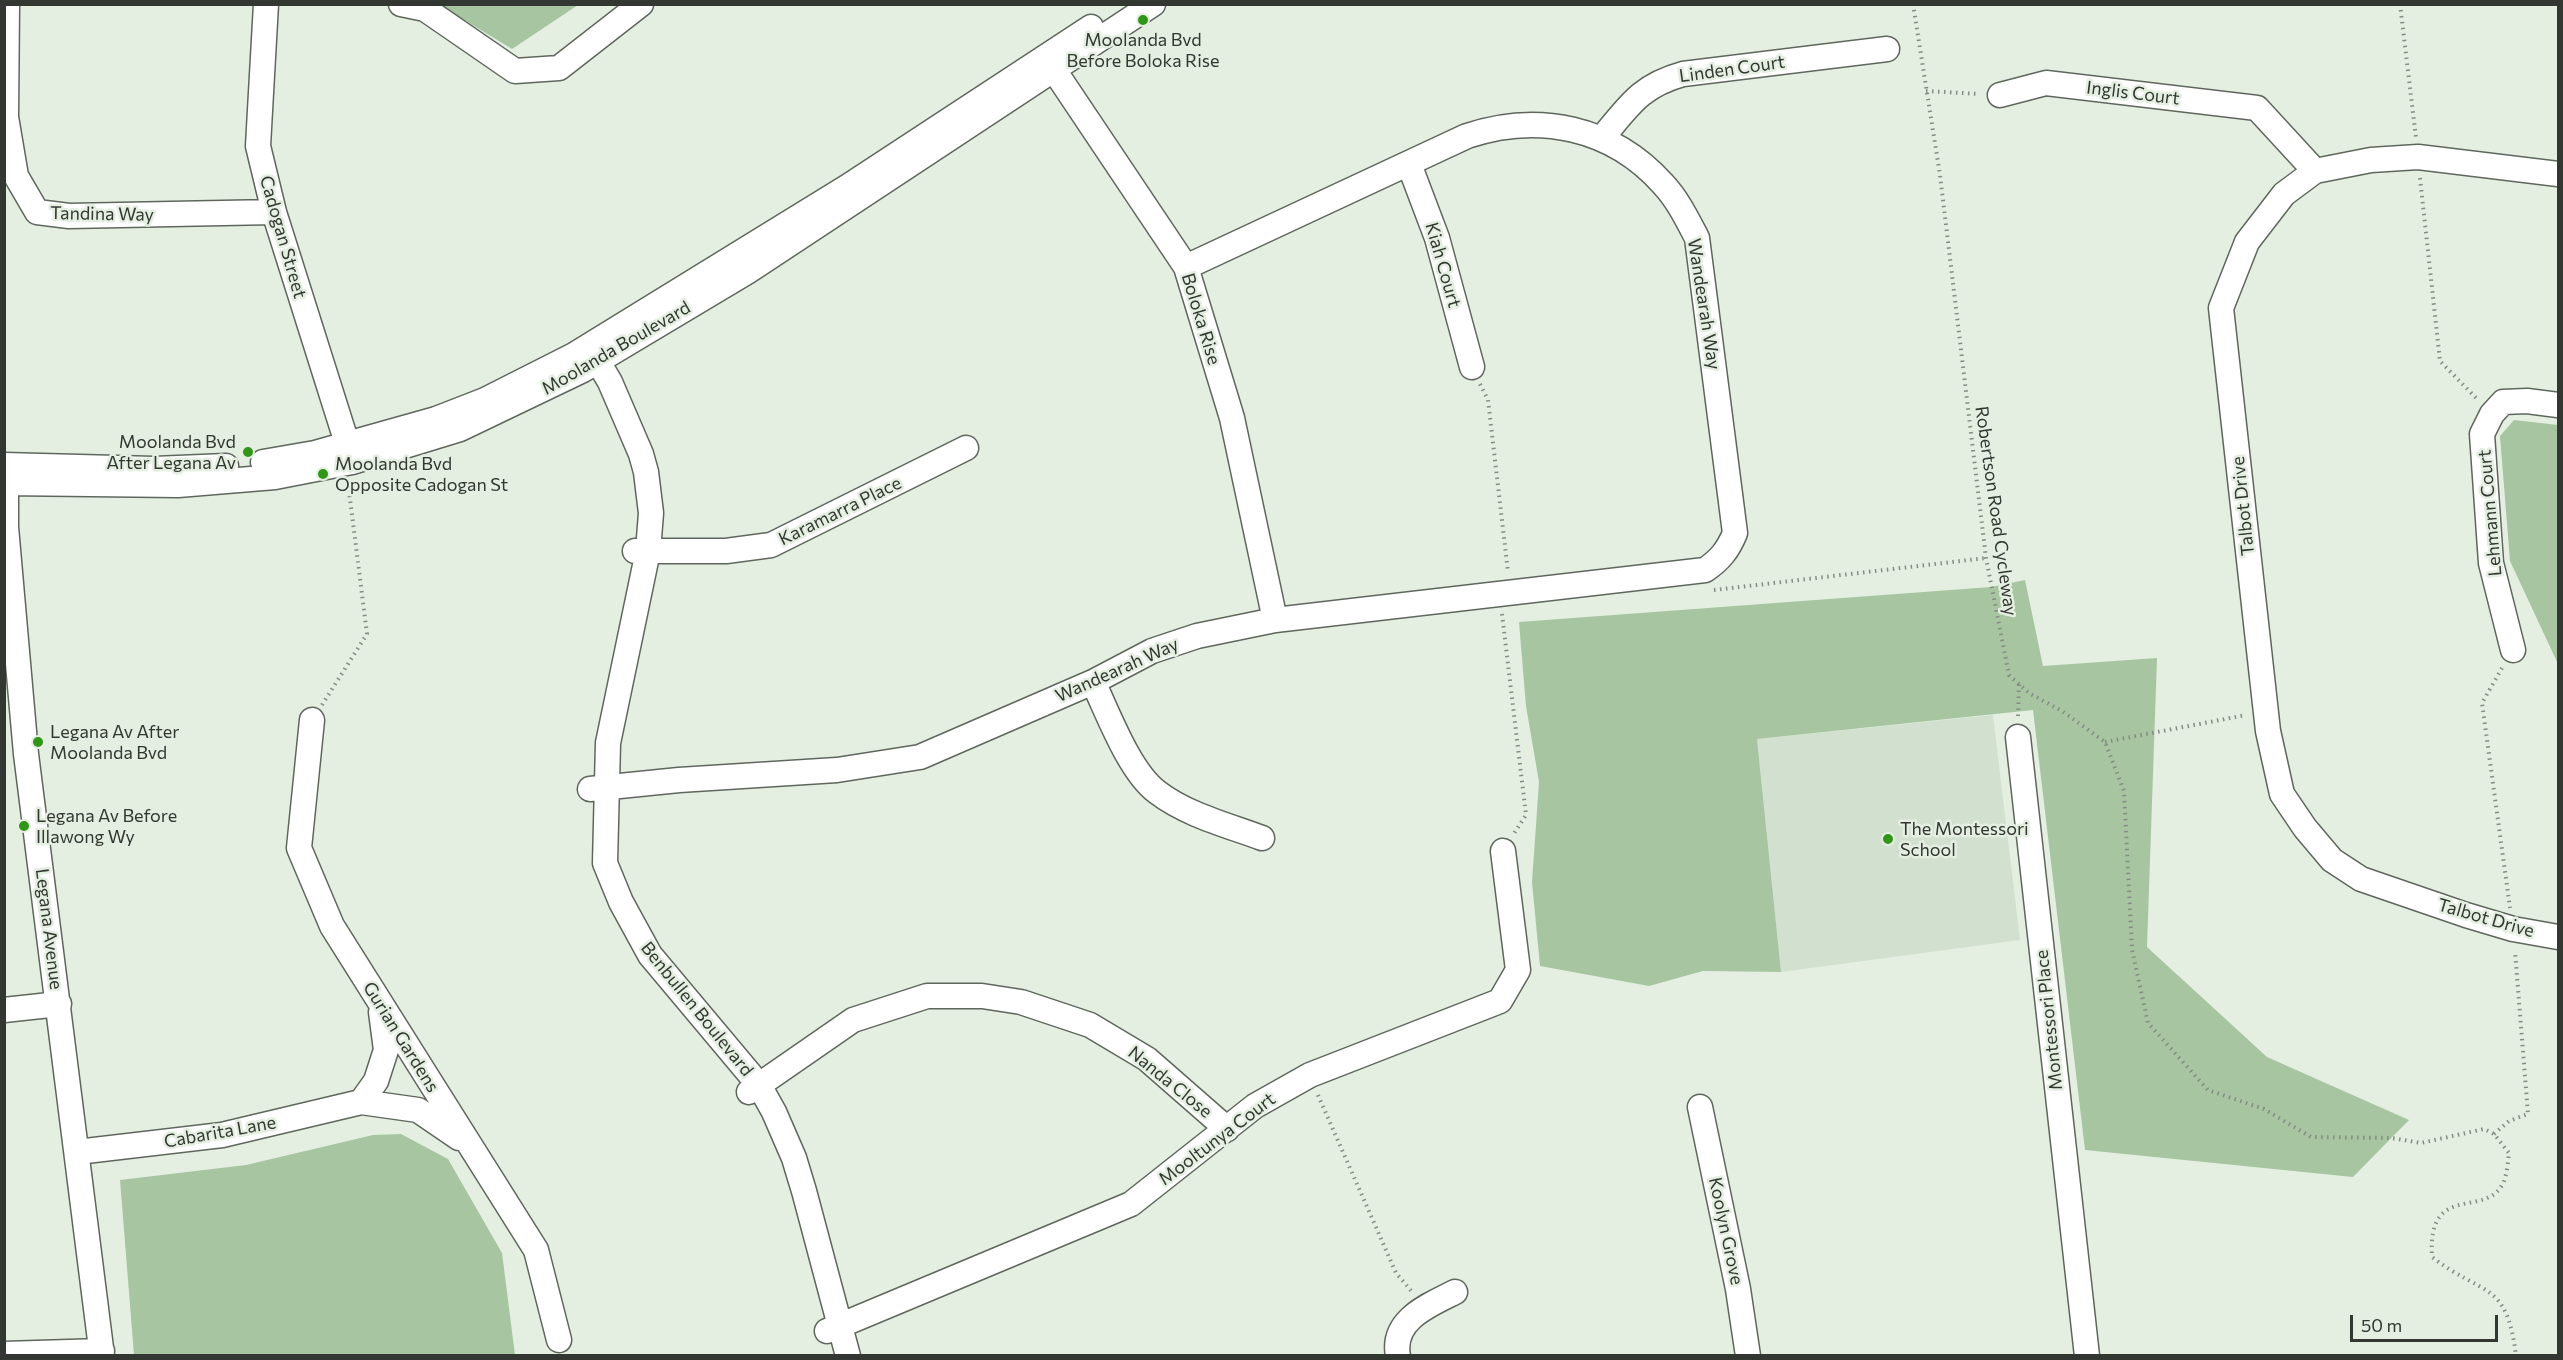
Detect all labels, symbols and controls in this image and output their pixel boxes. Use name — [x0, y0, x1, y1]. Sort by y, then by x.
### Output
marker: Moolanda Bvd Before Boloka Rise — [1136, 13, 1150, 27]
place label: Moolanda Bvd Before Boloka Rise — [1067, 29, 1219, 72]
street label: Linden Court — [1678, 51, 1786, 87]
street label: Inglis Court — [2085, 77, 2181, 109]
street label: Cadogan Street — [255, 173, 311, 301]
street label: Tandina Way — [50, 202, 154, 226]
street label: Kiah Court — [1421, 220, 1465, 310]
street label: Wandearah Way — [1683, 237, 1725, 371]
street label: Boloka Rise — [1177, 271, 1225, 367]
street label: Moolanda Boulevard — [538, 297, 694, 399]
street label: Robertson Road Cycleway — [1971, 405, 2021, 617]
place label: Moolanda Bvd After Legana Av — [106, 431, 236, 474]
marker: Moolanda Bvd After Legana Av — [241, 445, 255, 459]
street label: Lehmann Court — [2474, 449, 2506, 577]
place label: Moolanda Bvd Opposite Cadogan St — [335, 453, 508, 496]
street label: Talbot Drive — [2227, 455, 2259, 557]
marker: Moolanda Bvd Opposite Cadogan St — [316, 467, 330, 481]
street label: Karamarra Place — [775, 472, 905, 550]
street label: Wandearah Way — [1052, 633, 1182, 707]
place label: Legana Av After Moolanda Bvd — [50, 721, 180, 764]
marker: Legana Av After Moolanda Bvd — [31, 735, 45, 749]
place label: Legana Av Before Illawong Wy — [36, 805, 177, 848]
place label: The Montessori School — [1900, 818, 2029, 860]
marker: Legana Av Before Illawong Wy — [17, 819, 31, 833]
marker: The Montessori School — [1881, 832, 1895, 846]
street label: Legana Avenue — [31, 867, 67, 991]
street label: Talbot Drive — [2435, 894, 2537, 942]
street label: Benbullen Boulevard — [636, 937, 758, 1081]
street label: Montessori Place — [2031, 949, 2067, 1091]
street label: Gurian Gardens — [358, 978, 444, 1096]
street label: Nanda Close — [1124, 1042, 1216, 1122]
street label: Mooltunya Court — [1154, 1088, 1280, 1190]
street label: Cabarita Lane — [162, 1112, 278, 1152]
street label: Koolyn Grove — [1704, 1175, 1748, 1287]
scale bar — [2353, 1303, 2502, 1341]
text: 50 m — [2361, 1314, 2402, 1336]

